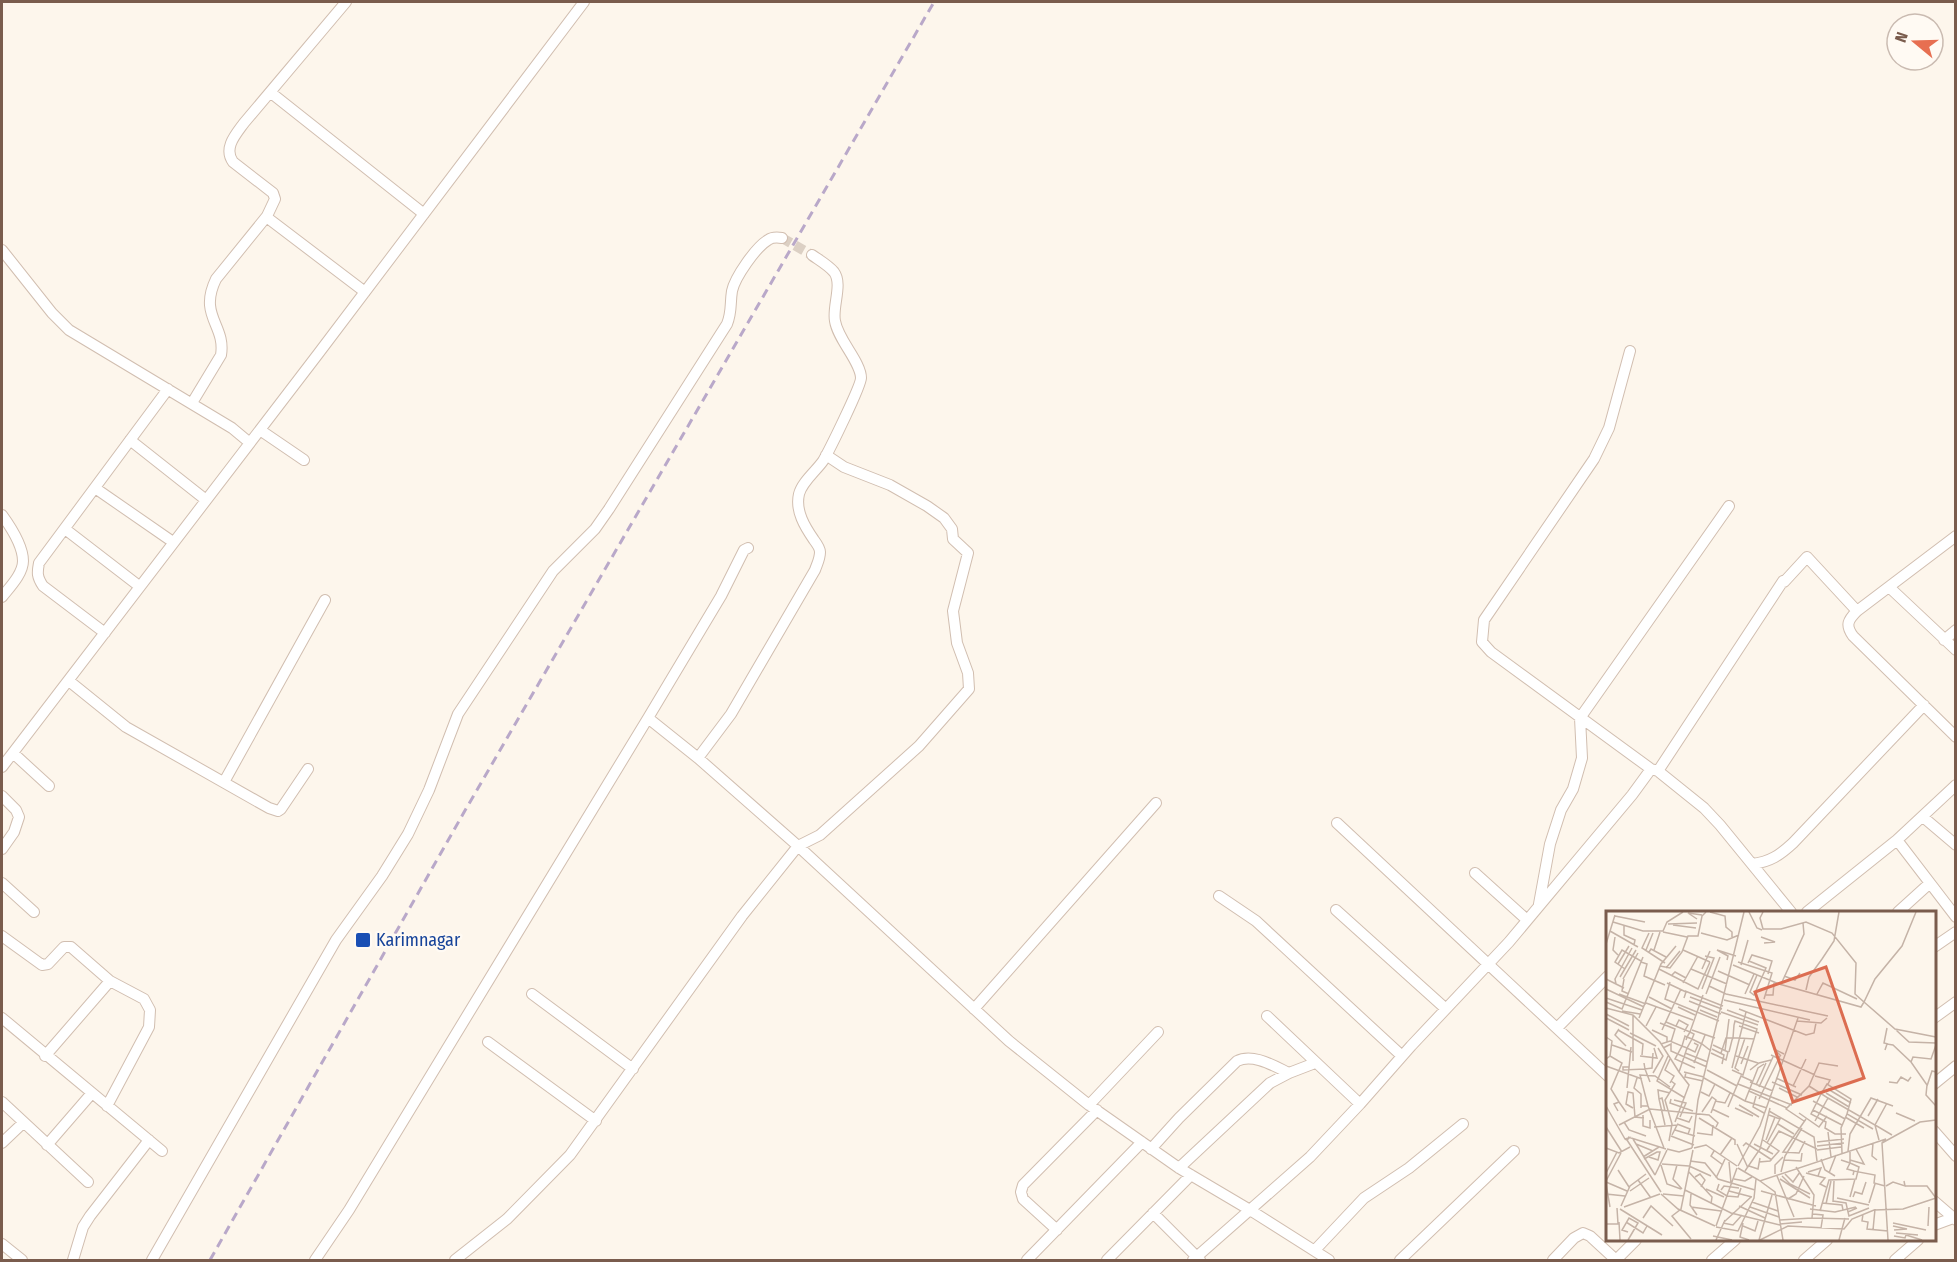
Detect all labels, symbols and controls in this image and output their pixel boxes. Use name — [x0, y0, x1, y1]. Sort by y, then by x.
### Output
north arrow — [1885, 12, 1945, 72]
text: N — [1891, 30, 1912, 45]
inset map — [1606, 911, 1936, 1241]
place label: Karimnagar — [376, 929, 461, 951]
marker: Karimnagar — [354, 931, 372, 949]

